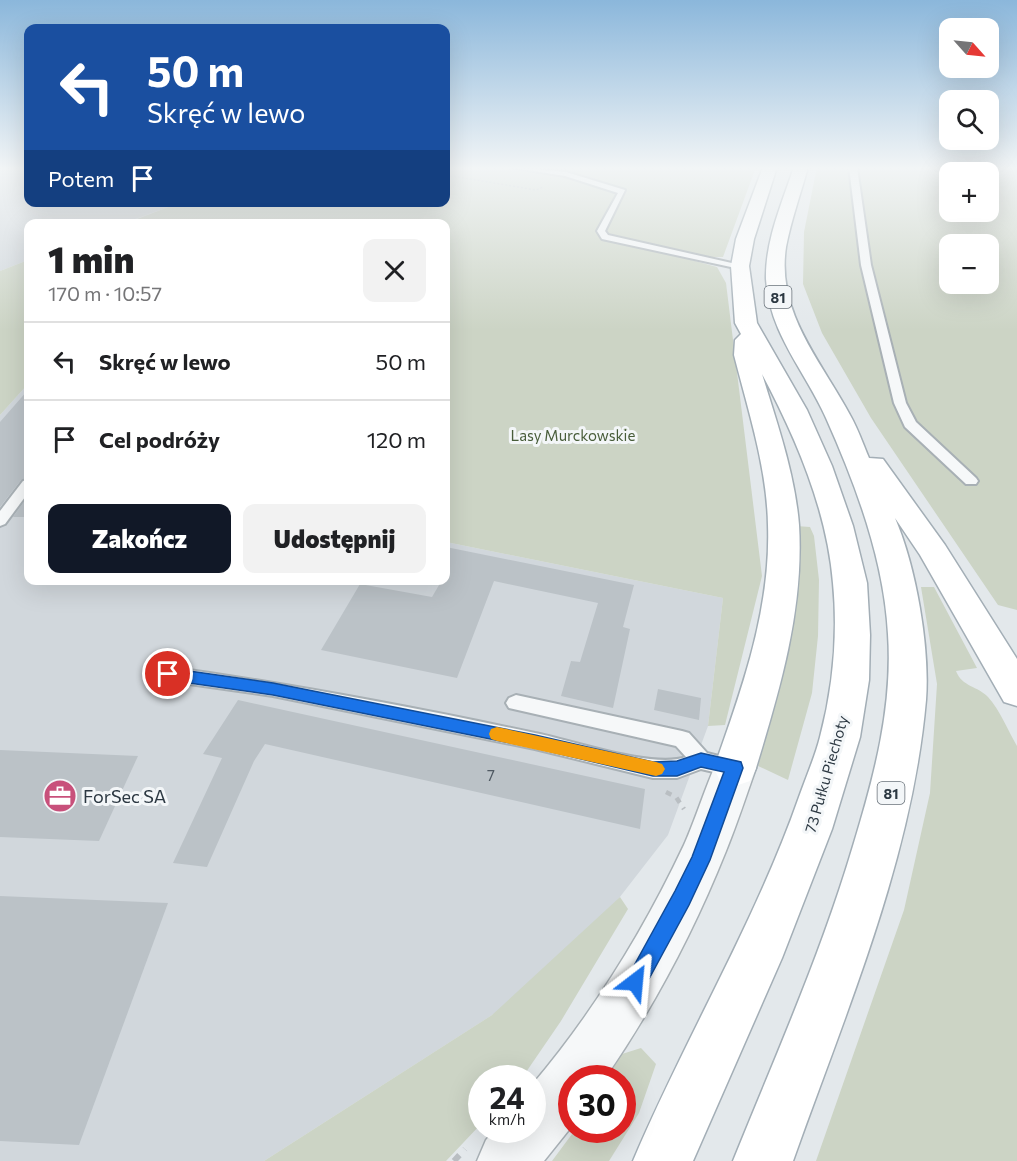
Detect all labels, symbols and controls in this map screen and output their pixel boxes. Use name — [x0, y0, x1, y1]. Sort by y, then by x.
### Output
north arrow — [939, 18, 999, 78]
map controls — [939, 18, 999, 294]
text: 50 m — [147, 44, 244, 96]
icon: left — [48, 48, 126, 126]
button: search — [939, 90, 999, 150]
text: Skręć w lewo — [147, 96, 305, 129]
icon: arrive — [126, 162, 159, 195]
button: + — [939, 162, 999, 222]
text: Potem — [48, 165, 114, 192]
button: − — [939, 234, 999, 294]
text: 1 min — [48, 236, 134, 280]
button: close — [363, 239, 426, 302]
text: 170 m · 10:57 — [48, 281, 162, 305]
road number: 81 — [764, 286, 792, 308]
icon: left — [48, 345, 81, 378]
text: Skręć w lewo — [99, 348, 231, 375]
text: 50 m — [376, 348, 426, 375]
icon: arrive — [48, 423, 81, 456]
text: Cel podróży — [99, 426, 220, 453]
text: 120 m — [367, 426, 426, 453]
park label: Lasy Murckowskie — [511, 426, 635, 444]
button: Zakończ — [48, 504, 231, 573]
button: Udostępnij — [243, 504, 426, 573]
pin — [142, 648, 193, 699]
icon: arrive — [151, 657, 184, 690]
street label: 73 Pułku Piechoty — [801, 713, 851, 835]
house number: 7 — [487, 766, 495, 784]
office icon: ForSec SA — [42, 778, 78, 814]
road number: 81 — [878, 782, 904, 804]
place label: ForSec SA — [83, 785, 166, 807]
position arrow — [603, 950, 667, 1014]
speed limit sign: 30 — [558, 1065, 636, 1143]
text: 24 — [489, 1078, 525, 1115]
text: km/h — [489, 1110, 525, 1128]

